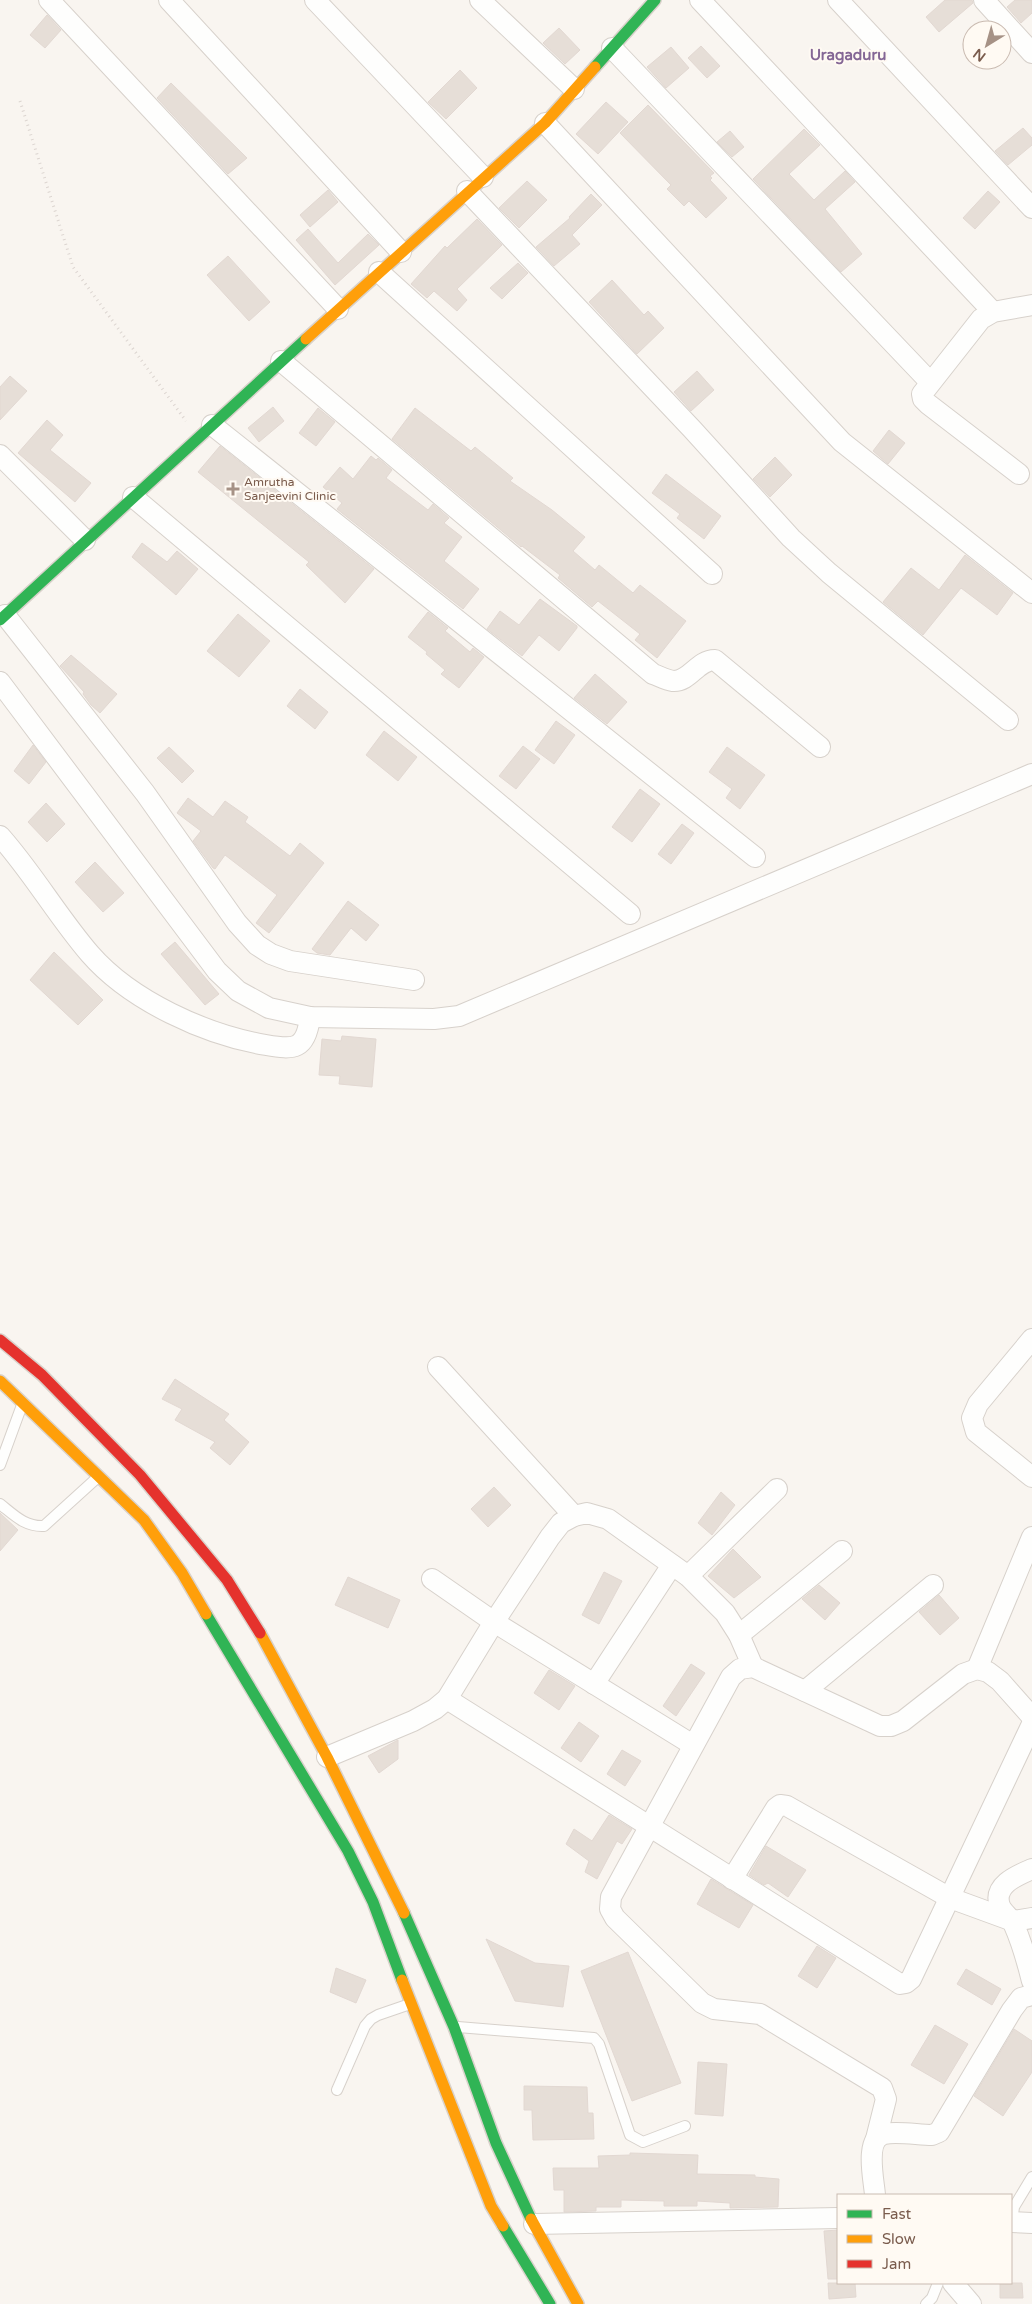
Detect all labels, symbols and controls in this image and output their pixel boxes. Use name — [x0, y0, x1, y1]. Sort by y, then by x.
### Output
north arrow — [962, 20, 1012, 70]
text: N — [970, 45, 989, 65]
district label: Uragaduru — [810, 46, 886, 65]
place label: Amrutha Sanjeevini Clinic — [244, 475, 336, 503]
marker: Amrutha Sanjeevini Clinic — [226, 482, 240, 496]
legend — [837, 2194, 1012, 2284]
text: Fast — [882, 2205, 912, 2223]
text: Slow — [882, 2230, 916, 2248]
text: Jam — [882, 2255, 911, 2273]

